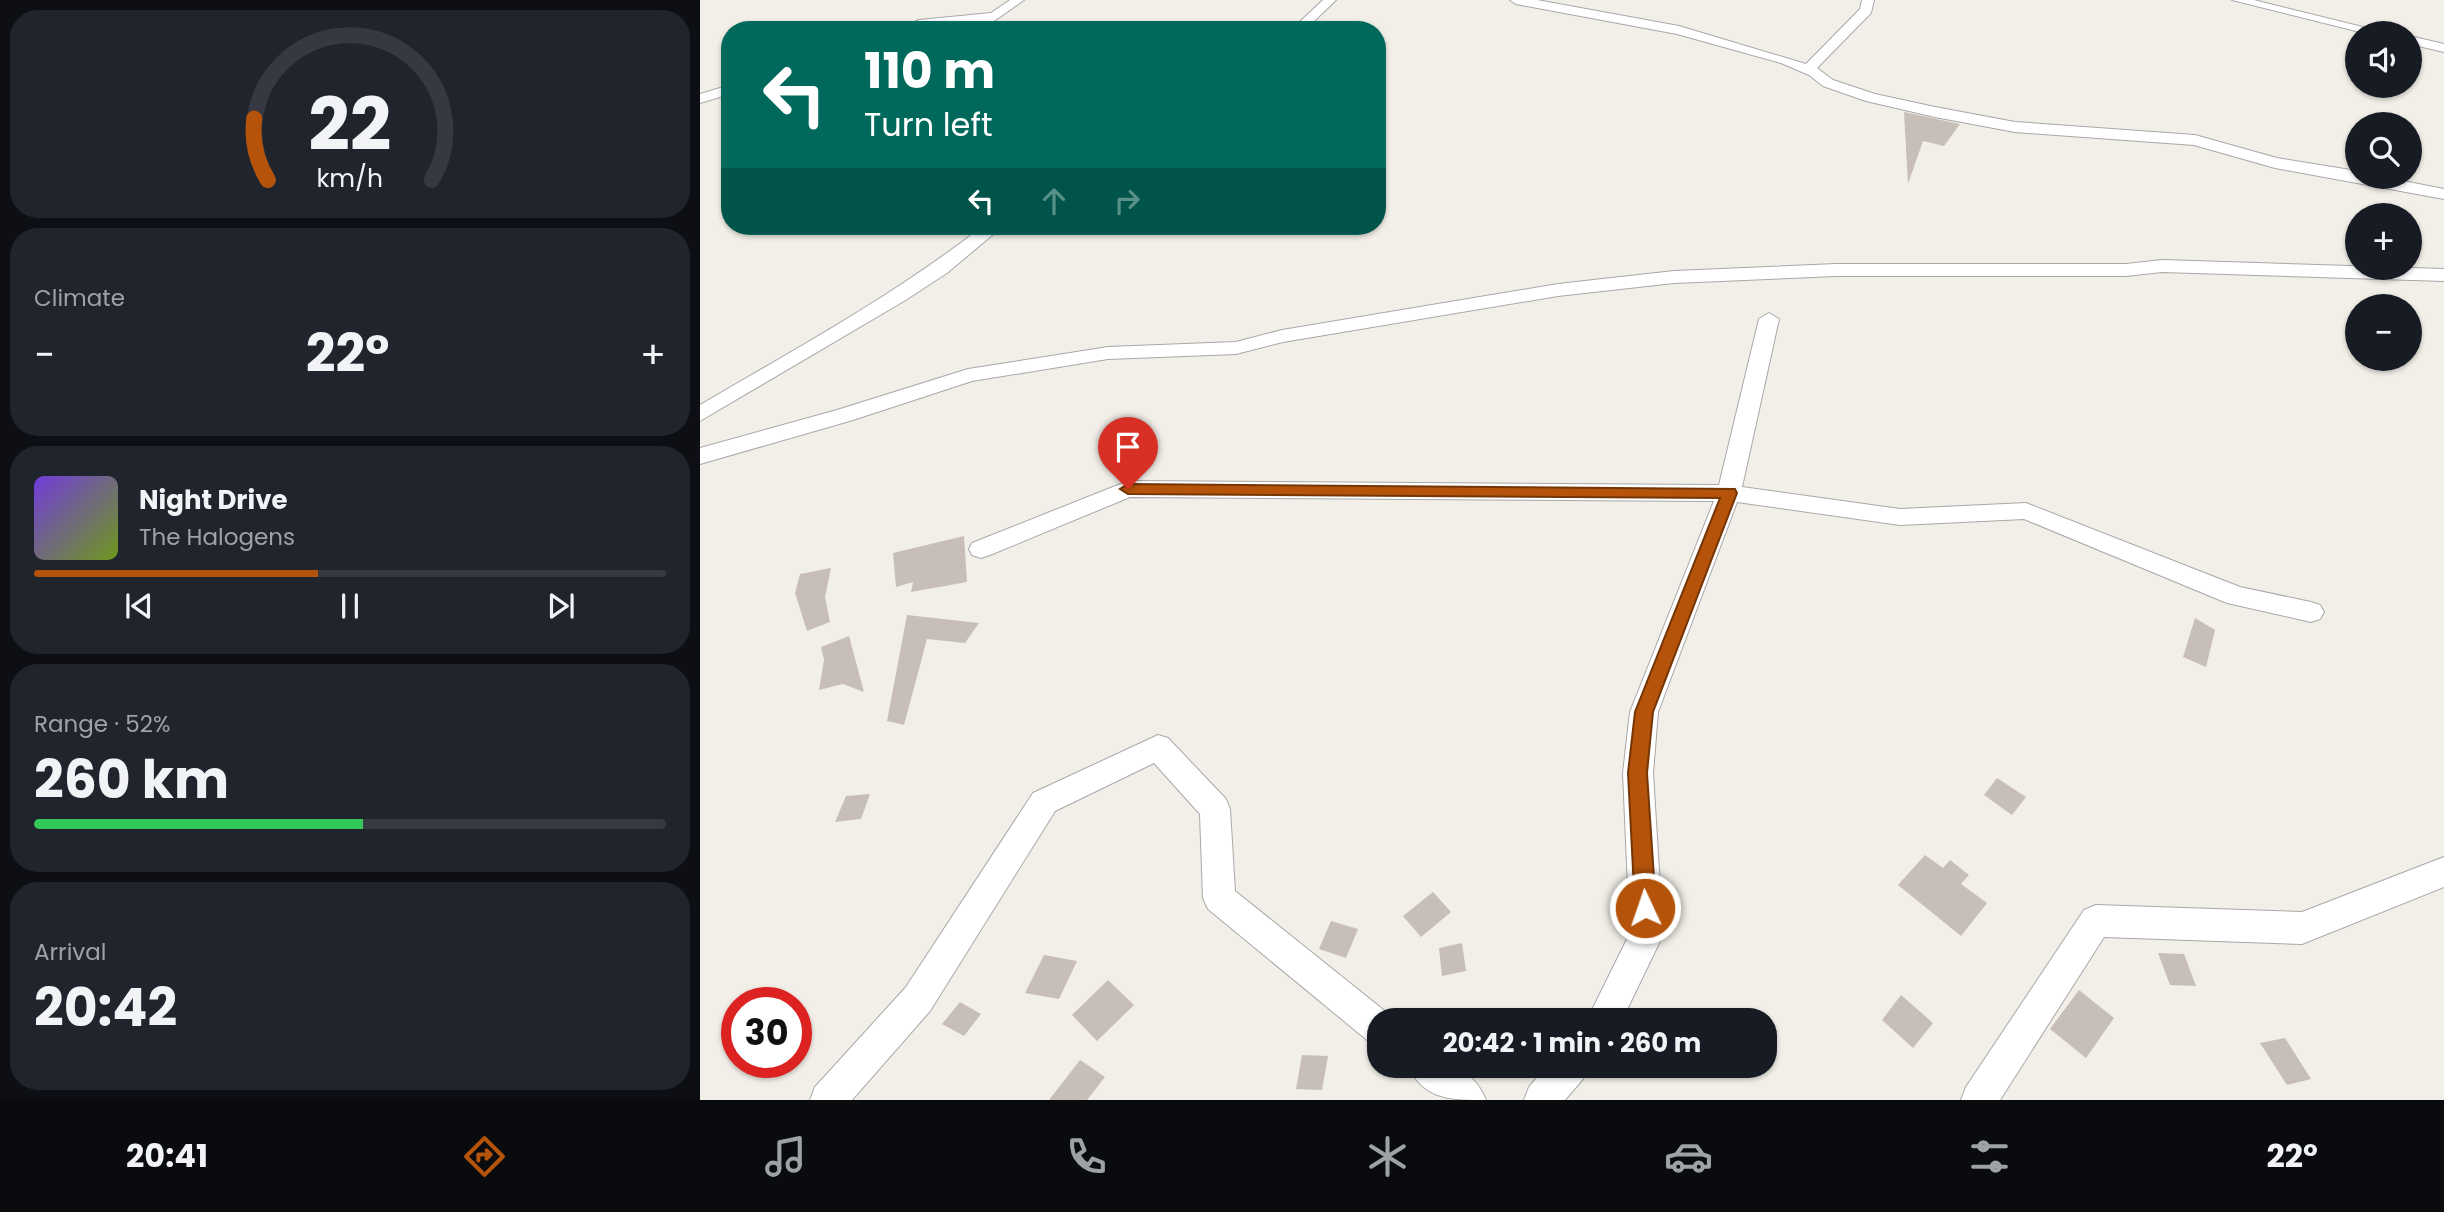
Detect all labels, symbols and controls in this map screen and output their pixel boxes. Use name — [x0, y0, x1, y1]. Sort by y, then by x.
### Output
map controls — [2345, 21, 2422, 371]
button: sound — [2345, 21, 2422, 98]
text: 110 m — [864, 37, 995, 105]
icon: left — [749, 49, 840, 140]
text: 22 — [308, 74, 392, 175]
text: Turn left — [864, 102, 993, 147]
button: search — [2345, 112, 2422, 189]
text: km/h — [317, 161, 383, 196]
icon: left — [962, 182, 1000, 220]
icon: ahead — [1035, 182, 1073, 220]
icon: right — [1108, 182, 1146, 220]
button: + — [2345, 203, 2422, 280]
text: Climate — [34, 282, 125, 314]
button: − — [2345, 294, 2422, 371]
text: 22° — [306, 317, 389, 390]
text: − — [34, 328, 55, 381]
text: + — [640, 328, 666, 381]
pin — [1098, 417, 1158, 489]
icon: arrive — [1109, 428, 1147, 466]
text: Night Drive — [139, 482, 287, 518]
text: The Halogens — [139, 521, 295, 553]
icon: previous — [120, 587, 158, 625]
icon: pause — [331, 587, 369, 625]
icon: next — [542, 587, 580, 625]
text: Range · 52% — [34, 708, 170, 740]
text: 260 km — [34, 743, 229, 816]
position arrow — [1608, 871, 1682, 945]
text: Arrival — [34, 936, 106, 968]
text: 20:42 — [34, 971, 177, 1044]
speed limit sign: 30 — [721, 987, 812, 1078]
text: 20:42 · 1 min · 260 m — [1443, 1025, 1701, 1061]
icon: directions — [460, 1132, 509, 1181]
icon: music — [761, 1132, 810, 1181]
icon: phone — [1062, 1132, 1111, 1181]
icon: climate — [1363, 1132, 1412, 1181]
icon: car — [1664, 1132, 1713, 1181]
icon: filters — [1965, 1132, 2014, 1181]
text: 20:41 — [126, 1133, 208, 1178]
text: 22° — [2267, 1133, 2318, 1178]

